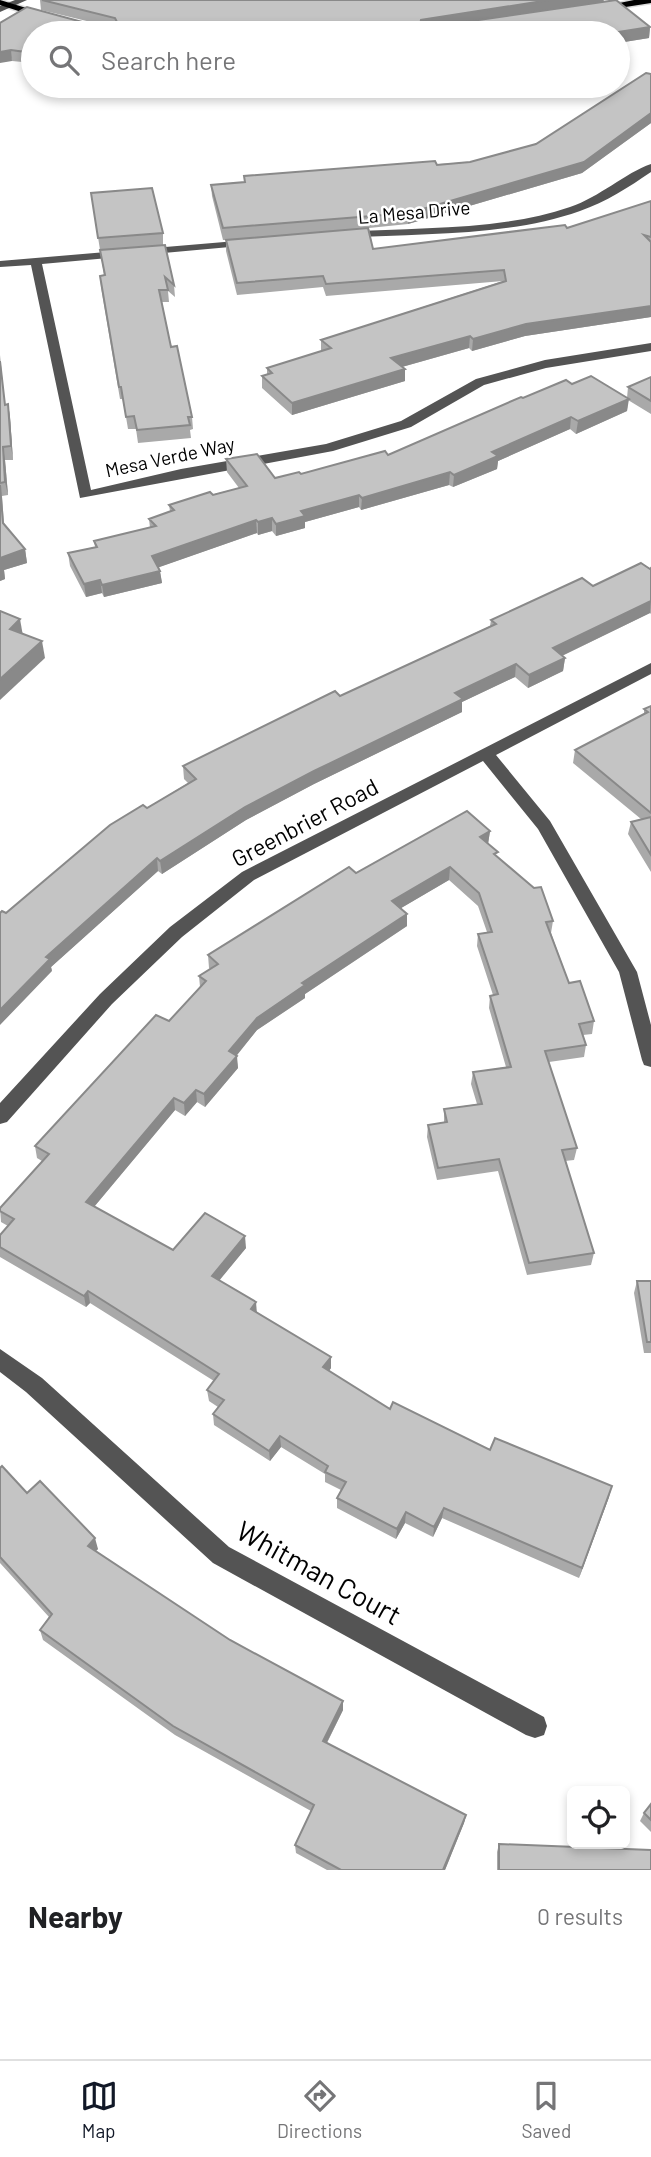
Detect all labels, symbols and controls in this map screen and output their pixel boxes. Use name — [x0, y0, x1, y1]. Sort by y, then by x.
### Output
search box — [21, 21, 630, 98]
icon: search — [45, 41, 83, 79]
text: Search here — [101, 44, 236, 75]
street label: La Mesa Drive — [357, 195, 471, 228]
street label: Mesa Verde Way — [103, 432, 237, 481]
street label: Greenbrier Road — [226, 772, 383, 873]
street label: Whitman Court — [231, 1513, 408, 1631]
map controls — [567, 1786, 630, 1849]
button: locate — [567, 1786, 630, 1849]
text: Nearby — [28, 1898, 123, 1934]
text: 0 results — [537, 1902, 623, 1930]
tab: Map — [80, 2077, 118, 2142]
tab: Directions — [277, 2077, 362, 2142]
tab: Saved — [521, 2077, 571, 2142]

